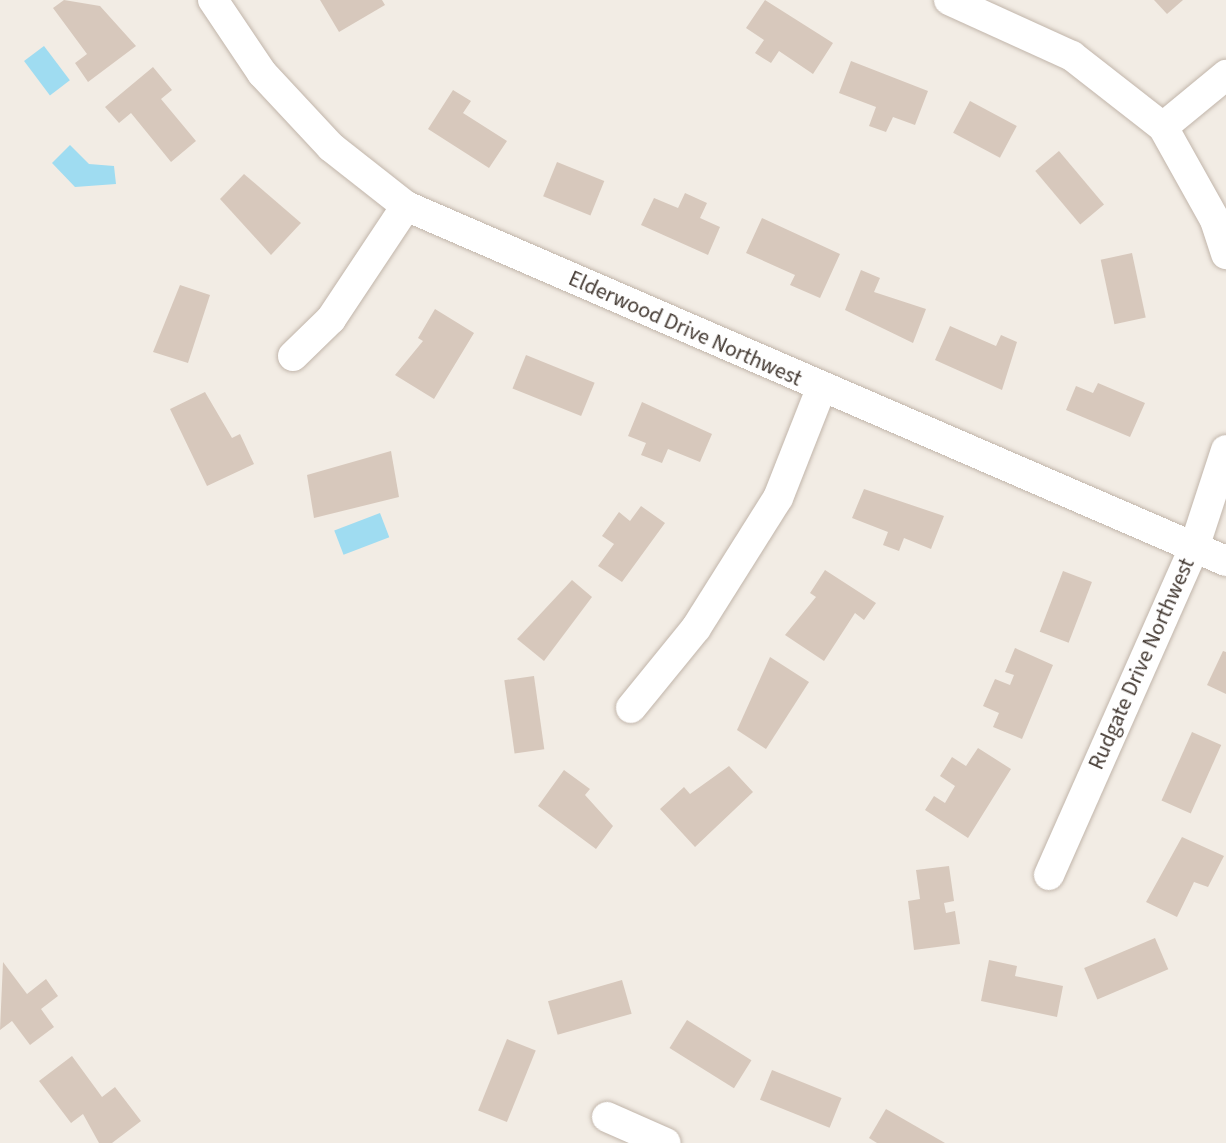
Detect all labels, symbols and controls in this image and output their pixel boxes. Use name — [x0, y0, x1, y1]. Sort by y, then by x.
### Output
street label: Elderwood Drive Northwest — [564, 266, 806, 392]
street label: Rudgate Drive Northwest — [1083, 554, 1201, 774]

